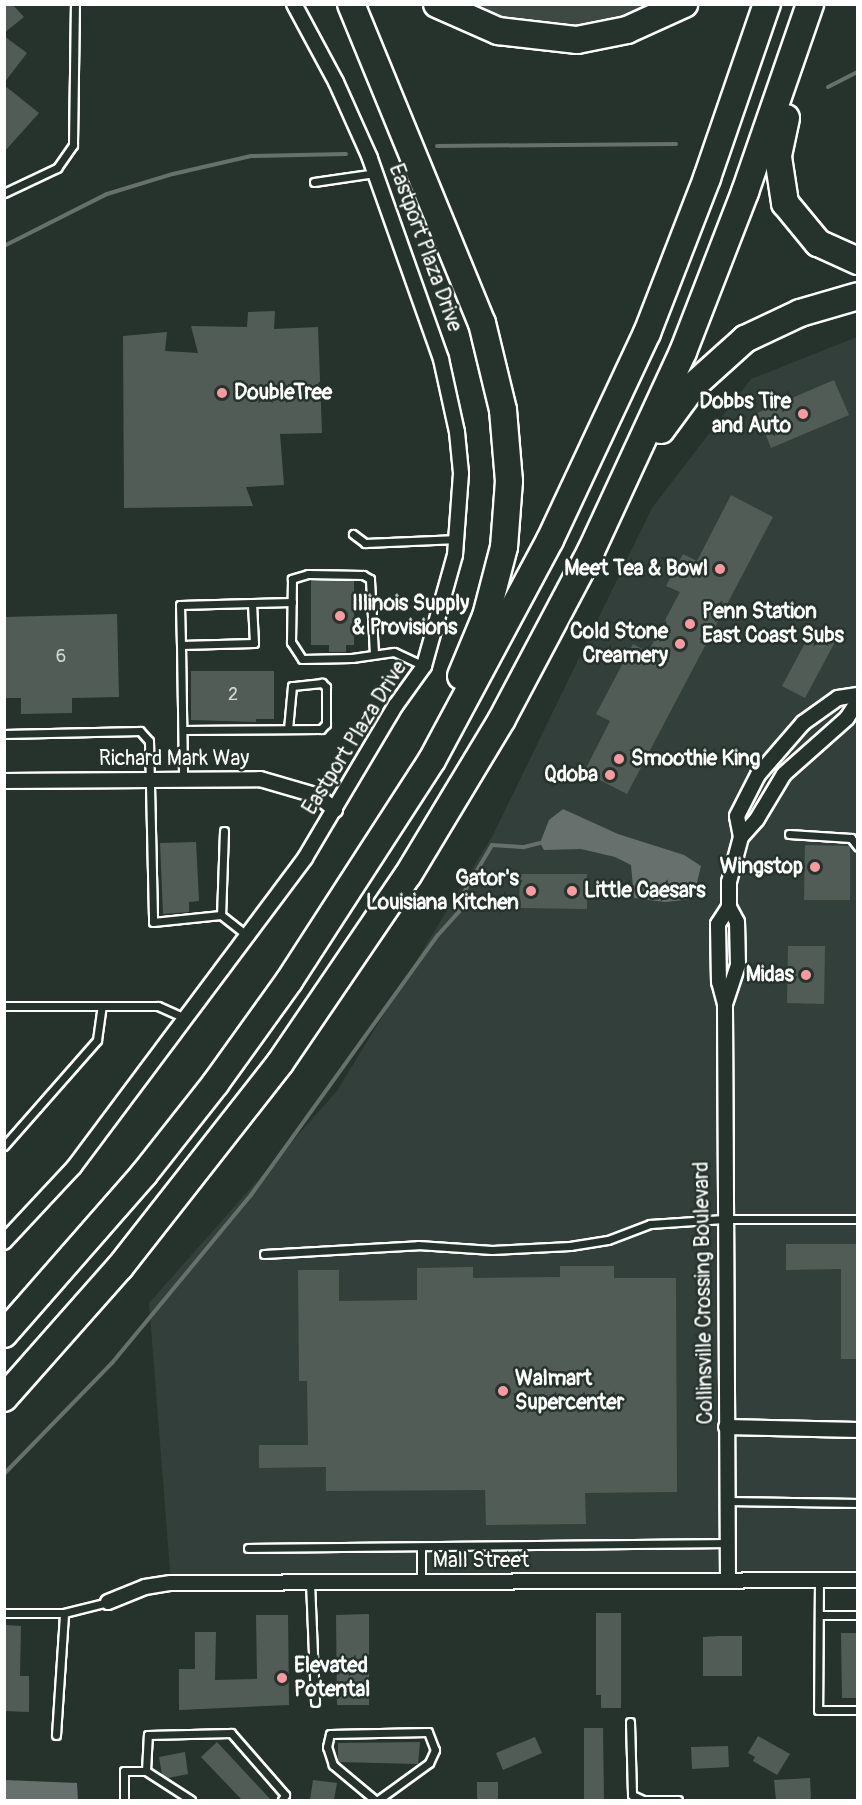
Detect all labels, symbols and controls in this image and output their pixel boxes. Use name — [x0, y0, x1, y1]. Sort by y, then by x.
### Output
street label: Eastport Plaza Drive — [383, 161, 467, 335]
place label: DoubleTree — [234, 380, 332, 406]
marker: DoubleTree — [215, 386, 229, 400]
place label: Dobbs Tire and Auto — [699, 389, 791, 439]
marker: Dobbs Tire and Auto — [796, 407, 810, 421]
place label: Meet Tea & Bowl — [564, 556, 708, 582]
marker: Meet Tea & Bowl — [713, 562, 727, 576]
place label: Illinois Supply & Provisions — [352, 591, 469, 641]
place label: Penn Station East Coast Subs — [702, 599, 844, 649]
marker: Illinois Supply & Provisions — [333, 609, 347, 623]
marker: Penn Station East Coast Subs — [683, 617, 697, 631]
place label: Cold Stone Creamery — [570, 619, 668, 669]
marker: Cold Stone Creamery — [673, 637, 687, 651]
house number: 6 — [56, 646, 66, 668]
street label: Eastport Plaza Drive — [297, 656, 413, 820]
house number: 2 — [228, 684, 238, 706]
street label: Richard Mark Way — [99, 746, 249, 772]
place label: Smoothie King — [631, 746, 760, 772]
marker: Smoothie King — [612, 752, 626, 766]
place label: Qdoba — [544, 762, 598, 788]
marker: Qdoba — [603, 768, 617, 782]
place label: Wingstop — [720, 854, 803, 880]
marker: Wingstop — [808, 860, 822, 874]
place label: Gator's Louisiana Kitchen — [366, 866, 519, 916]
place label: Little Caesars — [584, 878, 706, 904]
marker: Gator's Louisiana Kitchen — [524, 884, 538, 898]
marker: Little Caesars — [565, 884, 579, 898]
place label: Midas — [746, 962, 794, 988]
marker: Midas — [799, 968, 813, 982]
street label: Collinsville Crossing Boulevard — [689, 1161, 719, 1425]
place label: Walmart Supercenter — [515, 1366, 624, 1416]
marker: Walmart Supercenter — [496, 1384, 510, 1398]
street label: Mall Street — [433, 1548, 529, 1574]
place label: Elevated Potental — [294, 1653, 370, 1703]
marker: Elevated Potental — [275, 1671, 289, 1685]

